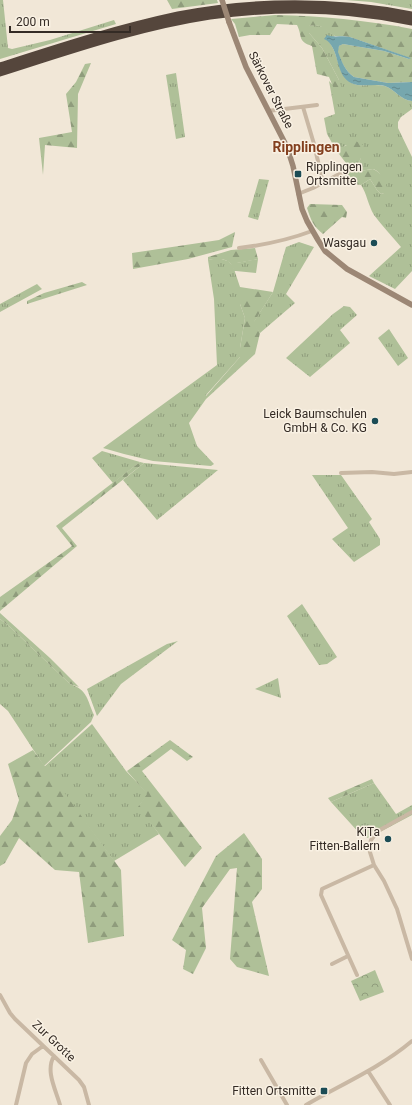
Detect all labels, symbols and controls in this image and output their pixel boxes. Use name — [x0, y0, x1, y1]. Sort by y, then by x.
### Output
scale bar — [10, 8, 130, 34]
text: 200 m — [16, 15, 50, 29]
street label: Särkover Straße — [246, 49, 296, 131]
district label: Ripplingen — [272, 139, 340, 155]
place label: Ripplingen Ortsmitte — [306, 160, 362, 188]
marker: Ripplingen Ortsmitte — [293, 169, 303, 179]
place label: Wasgau — [323, 236, 366, 250]
marker: Wasgau — [369, 238, 379, 248]
place label: Leick Baumschulen GmbH & Co. KG — [263, 407, 367, 435]
marker: Leick Baumschulen GmbH & Co. KG — [370, 416, 380, 426]
place label: KiTa Fitten-Ballern — [309, 825, 380, 853]
marker: KiTa Fitten-Ballern — [383, 834, 393, 844]
street label: Zur Grotte — [30, 1017, 78, 1065]
place label: Fitten Ortsmitte — [232, 1084, 316, 1098]
marker: Fitten Ortsmitte — [319, 1086, 329, 1096]

